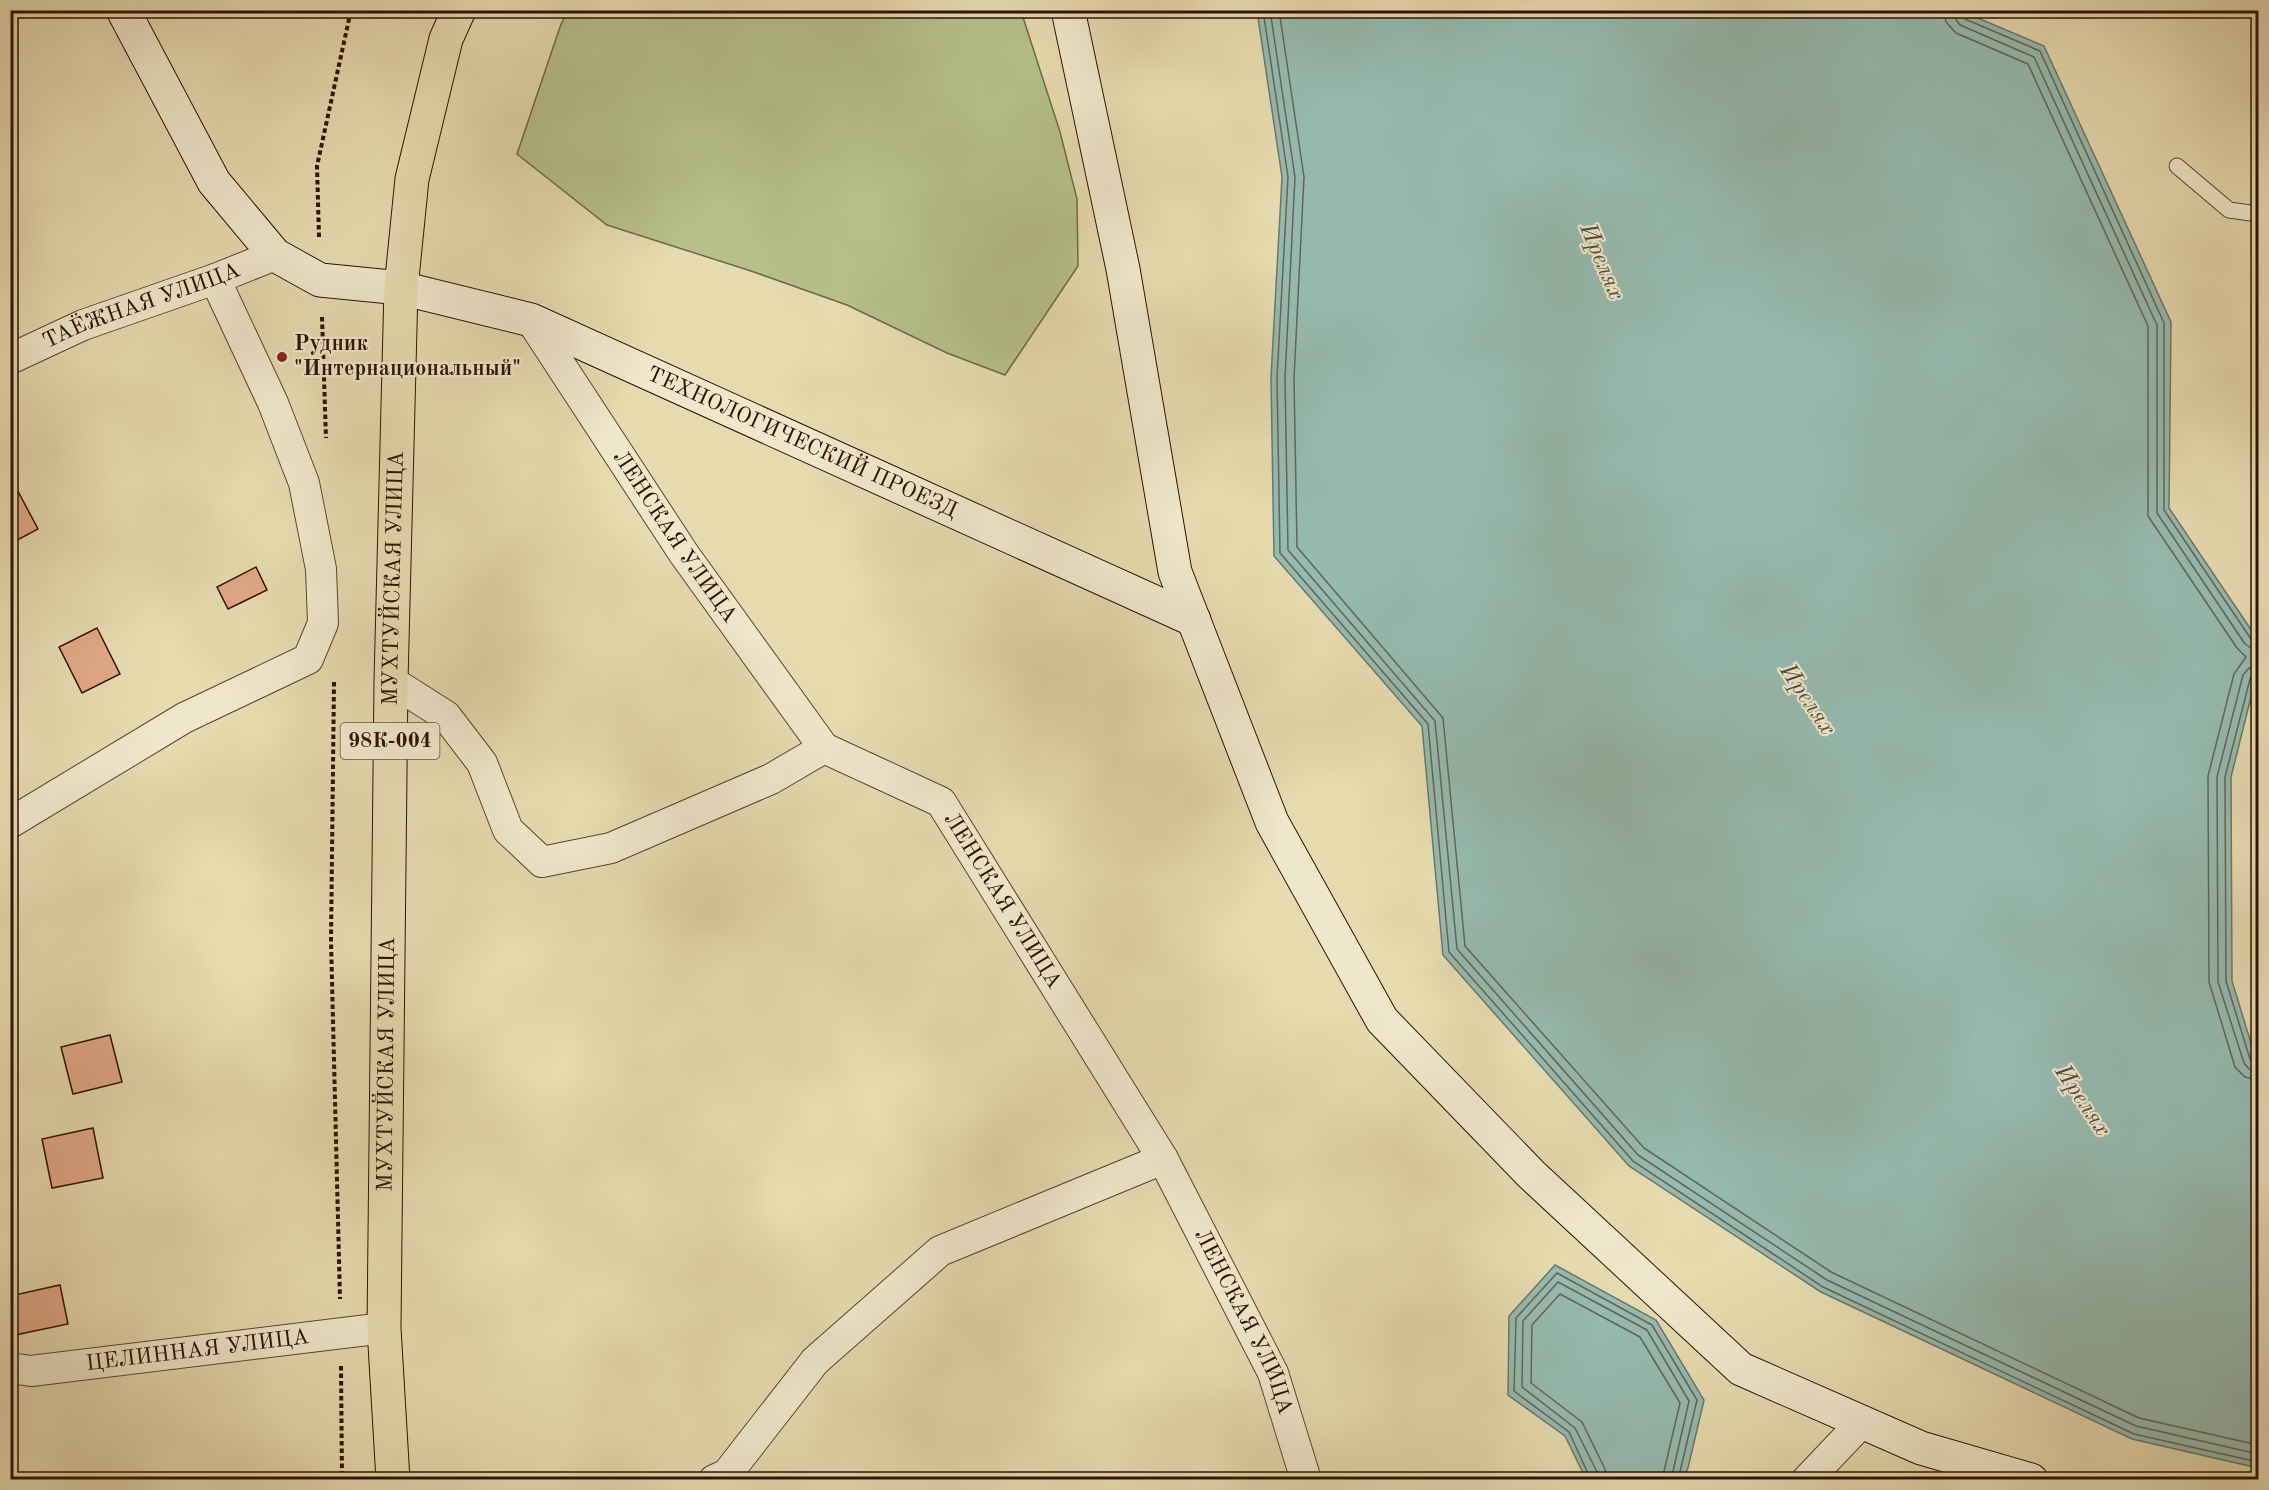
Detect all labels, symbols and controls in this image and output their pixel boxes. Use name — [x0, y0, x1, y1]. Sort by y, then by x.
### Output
water label: Ирелях — [1574, 219, 1628, 304]
street label: ТАЁЖНАЯ УЛИЦА — [40, 259, 243, 353]
place label: Рудник "Интернациональный" — [294, 333, 521, 380]
marker: Рудник "Интернациональный" — [275, 350, 289, 364]
street label: ТЕХНОЛОГИЧЕСКИЙ ПРОЕЗД — [644, 363, 961, 522]
street label: ЛЕНСКАЯ УЛИЦА — [609, 447, 741, 627]
street label: МУХТУЙСКАЯ УЛИЦА — [378, 451, 408, 706]
water label: Ирелях — [1774, 659, 1840, 741]
road number: 98К-004 — [340, 723, 440, 759]
street label: ЛЕНСКАЯ УЛИЦА — [940, 809, 1065, 993]
street label: МУХТУЙСКАЯ УЛИЦА — [371, 937, 399, 1192]
water label: Ирелях — [2049, 1060, 2115, 1142]
street label: ЛЕНСКАЯ УЛИЦА — [1190, 1226, 1296, 1417]
street label: ЦЕЛИННАЯ УЛИЦА — [85, 1326, 311, 1375]

